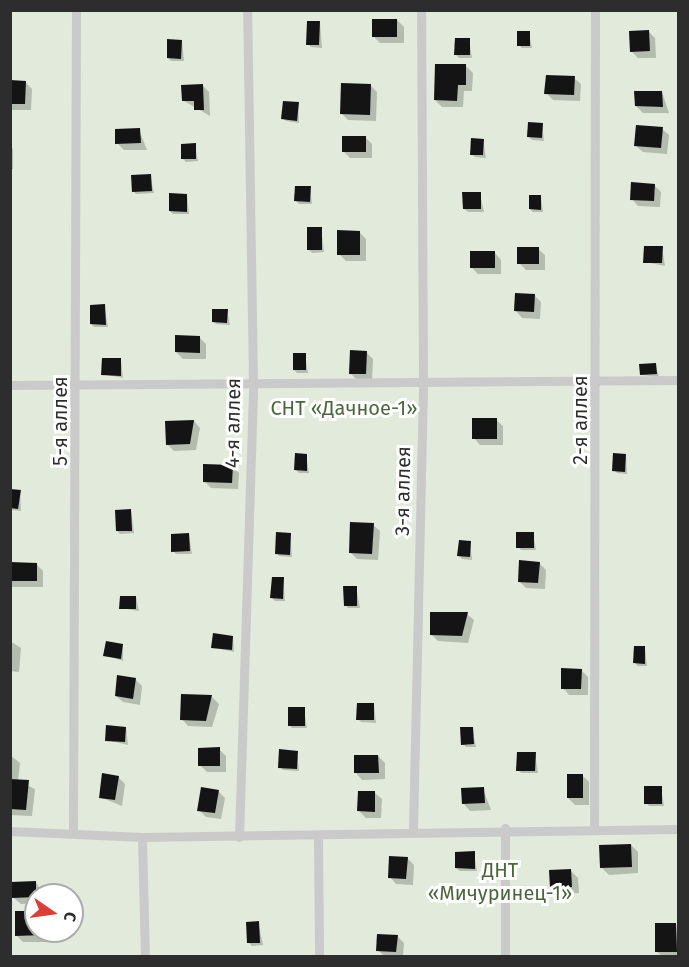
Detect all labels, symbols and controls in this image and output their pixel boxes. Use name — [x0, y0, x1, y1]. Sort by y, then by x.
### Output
street label: 2-я аллея — [568, 375, 592, 465]
street label: 5-я аллея — [48, 376, 72, 466]
street label: 4-я аллея — [220, 378, 246, 468]
park label: СНТ «Дачное-1» — [270, 396, 418, 420]
street label: 3-я аллея — [390, 446, 416, 536]
park label: ДНТ «Мичуринец-1» — [428, 858, 572, 905]
north arrow — [24, 883, 84, 943]
text: С — [60, 910, 80, 923]

